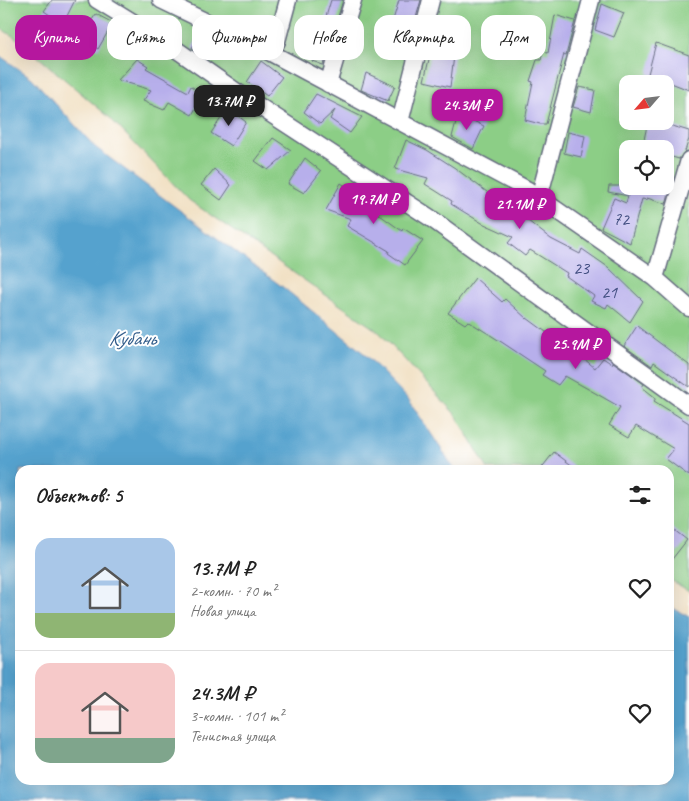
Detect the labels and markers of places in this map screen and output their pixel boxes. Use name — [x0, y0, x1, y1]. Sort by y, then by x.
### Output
pin: 13.7M ₽ — [183, 84, 275, 127]
pin: 24.3M ₽ — [421, 88, 513, 131]
pin: 19.7M ₽ — [328, 182, 420, 225]
pin: 21.1M ₽ — [474, 188, 566, 230]
pin: 25.9M ₽ — [530, 328, 622, 370]

